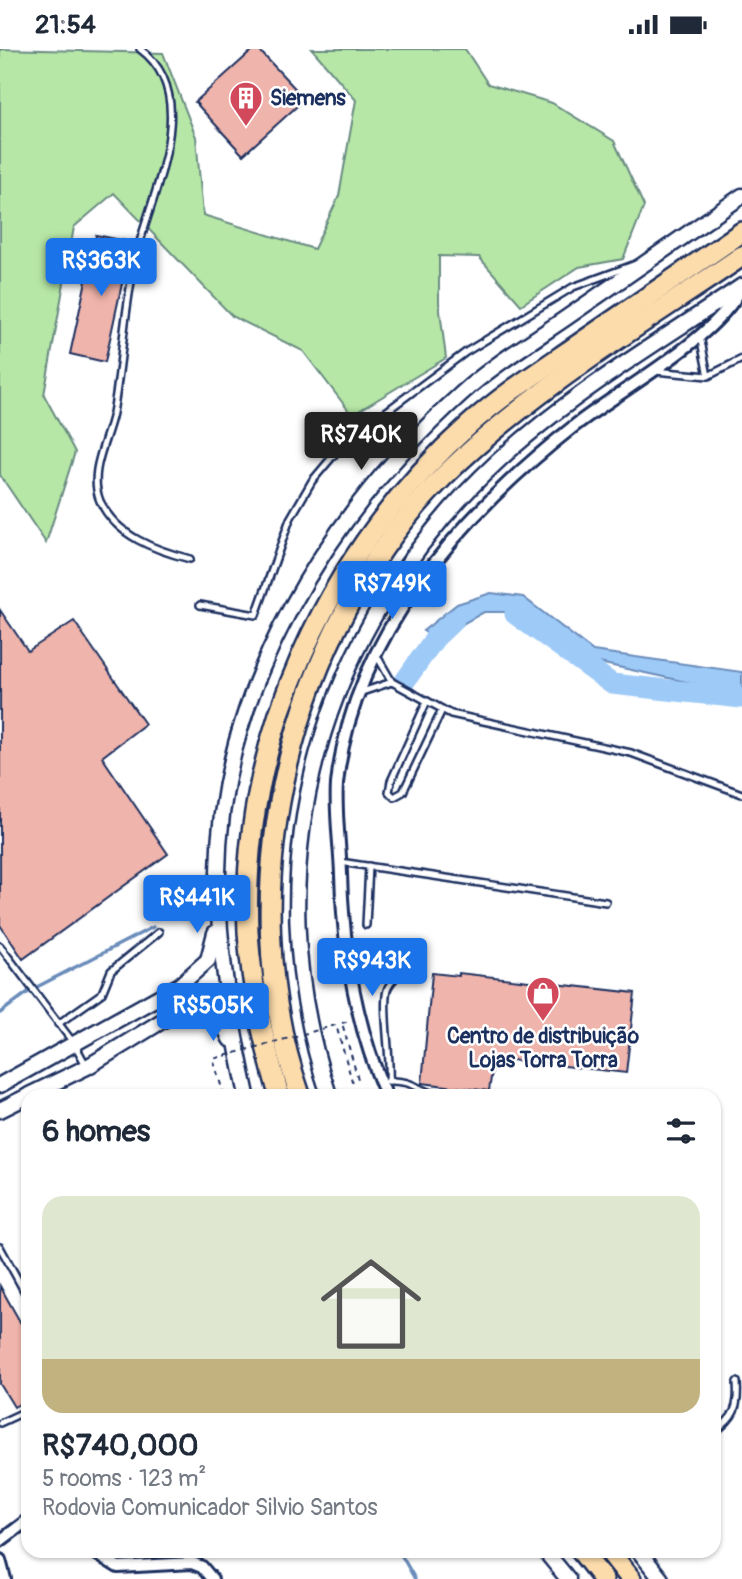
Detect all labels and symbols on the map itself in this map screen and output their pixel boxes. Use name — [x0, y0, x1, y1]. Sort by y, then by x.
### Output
building icon: Siemens — [227, 79, 265, 128]
place label: Siemens — [270, 85, 346, 112]
pin: R$363K — [44, 239, 158, 298]
pin: R$740K — [304, 413, 418, 472]
pin: R$749K — [335, 561, 449, 621]
pin: R$441K — [140, 875, 254, 935]
pin: R$943K — [315, 939, 429, 998]
shop icon: Centro de distribuição Lojas Torra Torra — [524, 974, 562, 1023]
pin: R$505K — [156, 983, 270, 1043]
place label: Centro de distribuição Lojas Torra Torra — [447, 1023, 640, 1074]

